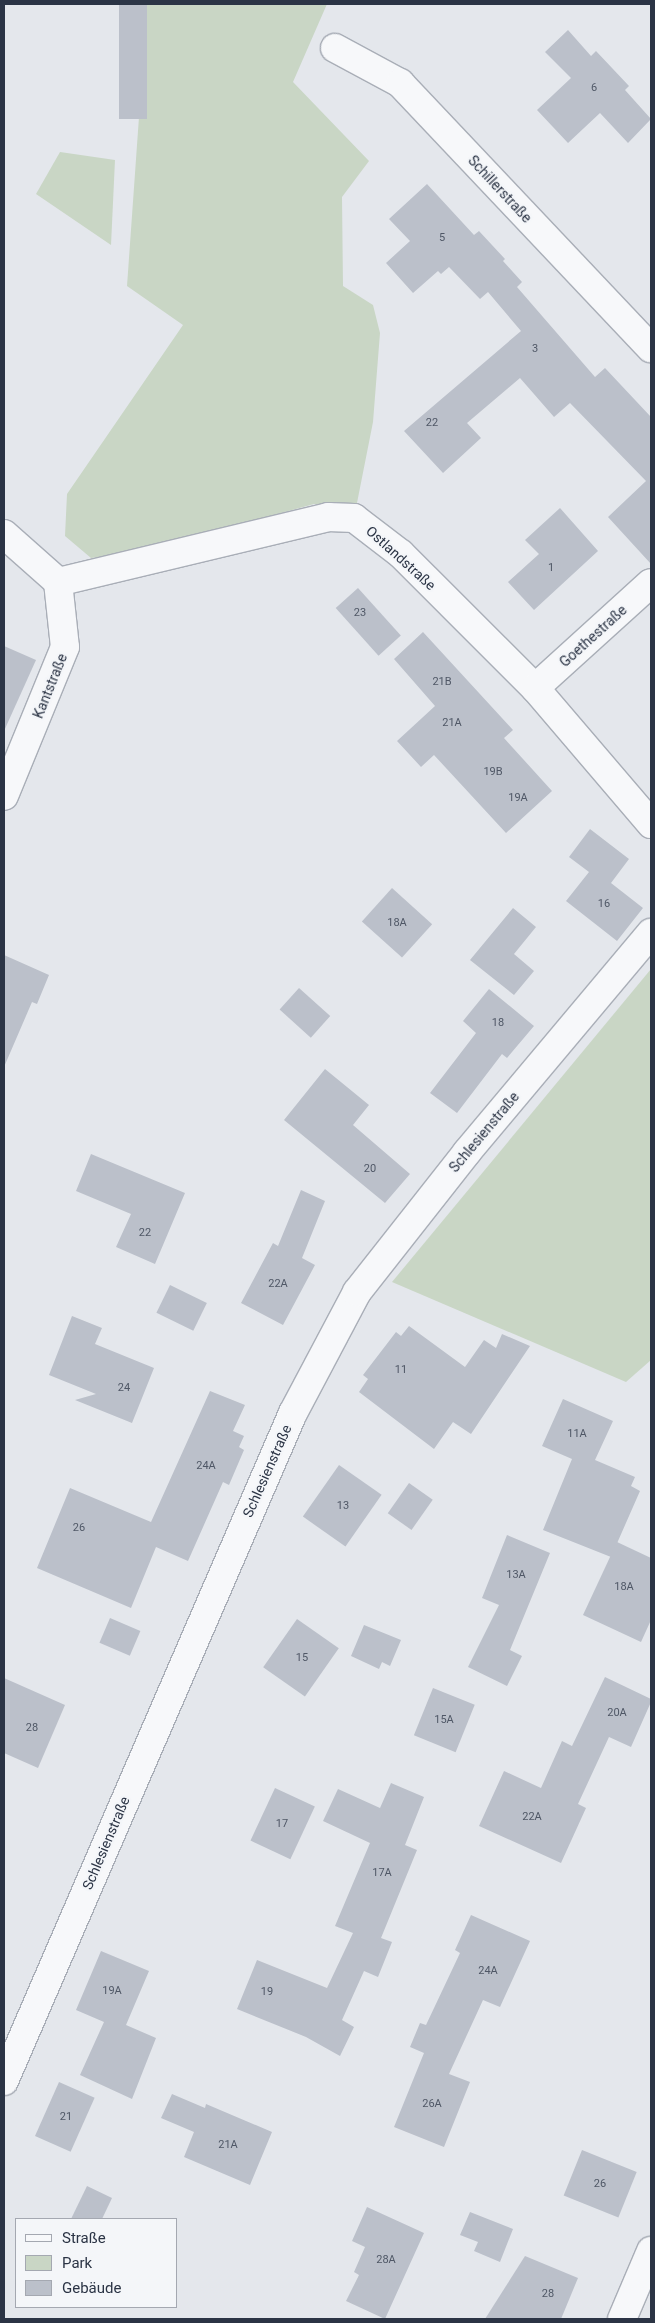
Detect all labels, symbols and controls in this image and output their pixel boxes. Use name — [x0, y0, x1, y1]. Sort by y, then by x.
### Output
house number: 6 — [591, 81, 597, 95]
street label: Schillerstraße — [465, 152, 535, 226]
house number: 5 — [439, 231, 445, 245]
house number: 3 — [532, 342, 538, 356]
house number: 22 — [426, 416, 438, 430]
street label: Ostlandstraße — [363, 522, 439, 594]
house number: 1 — [548, 561, 554, 575]
street label: Goethestraße — [556, 602, 630, 670]
house number: 23 — [354, 606, 366, 620]
street label: Kantstraße — [29, 651, 71, 721]
house number: 21B — [432, 675, 452, 689]
house number: 21A — [442, 716, 462, 730]
house number: 19B — [483, 765, 503, 779]
house number: 19A — [508, 791, 528, 805]
house number: 16 — [598, 897, 610, 911]
house number: 18A — [387, 916, 407, 930]
house number: 18 — [492, 1016, 504, 1030]
street label: Schlesienstraße — [446, 1088, 522, 1176]
house number: 20 — [364, 1162, 376, 1176]
house number: 22 — [139, 1226, 151, 1240]
house number: 22A — [268, 1277, 288, 1291]
house number: 11 — [395, 1363, 407, 1377]
house number: 24 — [118, 1381, 130, 1395]
street label: Schlesienstraße — [239, 1422, 295, 1520]
house number: 11A — [567, 1427, 587, 1441]
house number: 24A — [196, 1459, 216, 1473]
house number: 13 — [337, 1499, 349, 1513]
house number: 26 — [73, 1521, 85, 1535]
house number: 13A — [506, 1568, 526, 1582]
house number: 18A — [614, 1580, 634, 1594]
house number: 15 — [296, 1651, 308, 1665]
house number: 20A — [607, 1706, 627, 1720]
house number: 15A — [434, 1713, 454, 1727]
house number: 28 — [26, 1721, 38, 1735]
street label: Schlesienstraße — [79, 1794, 133, 1892]
house number: 22A — [522, 1810, 542, 1824]
house number: 17 — [276, 1817, 288, 1831]
house number: 17A — [372, 1866, 392, 1880]
house number: 24A — [478, 1964, 498, 1978]
house number: 19A — [102, 1984, 122, 1998]
house number: 19 — [261, 1985, 273, 1999]
house number: 26A — [422, 2097, 442, 2111]
house number: 21 — [60, 2110, 72, 2124]
house number: 21A — [218, 2138, 238, 2152]
house number: 26 — [594, 2177, 606, 2191]
legend — [15, 2218, 178, 2308]
text: Straße — [62, 2229, 106, 2247]
house number: 28A — [376, 2253, 396, 2267]
text: Park — [62, 2254, 92, 2272]
text: Gebäude — [62, 2279, 121, 2297]
house number: 28 — [542, 2287, 554, 2301]

